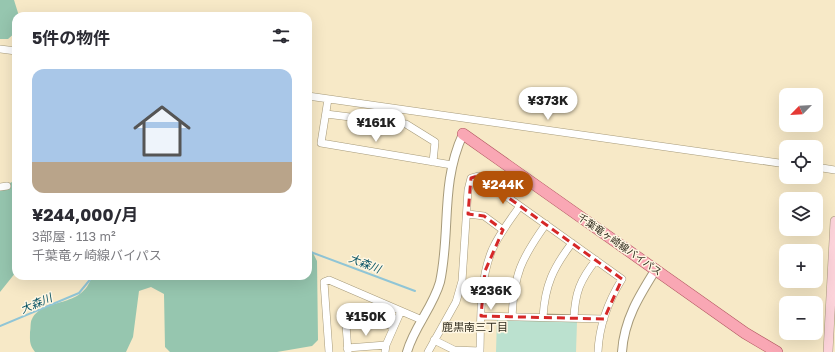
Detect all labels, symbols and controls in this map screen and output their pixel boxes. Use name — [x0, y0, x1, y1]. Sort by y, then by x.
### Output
icon: filters — [270, 25, 292, 47]
text: 5件の物件 — [32, 27, 110, 48]
pin: ¥373K — [520, 87, 576, 121]
north arrow — [779, 88, 823, 132]
map controls — [779, 88, 823, 340]
text: ¥373K — [528, 92, 568, 108]
icon: home — [126, 95, 198, 167]
pin: ¥161K — [348, 109, 404, 143]
text: ¥161K — [356, 114, 396, 130]
button: locate — [779, 140, 823, 184]
pin: ¥244K — [475, 171, 531, 205]
text: ¥244K — [482, 176, 524, 192]
button: layers — [779, 192, 823, 236]
text: ¥244,000/月 — [32, 204, 139, 225]
street label: 千葉竜ヶ崎線バイパス — [576, 210, 664, 278]
text: 3部屋 · 113 m² — [32, 228, 116, 244]
button: + — [779, 244, 823, 288]
text: 千葉竜ヶ崎線バイパス — [32, 247, 162, 263]
water label: 大森川 — [347, 251, 384, 275]
pin: ¥236K — [463, 277, 519, 311]
text: ¥236K — [470, 282, 512, 298]
water label: 大森川 — [18, 290, 55, 315]
button: − — [779, 296, 823, 340]
pin: ¥150K — [338, 303, 394, 337]
text: ¥150K — [345, 308, 387, 324]
district label: 鹿黒南三丁目 — [442, 320, 508, 333]

